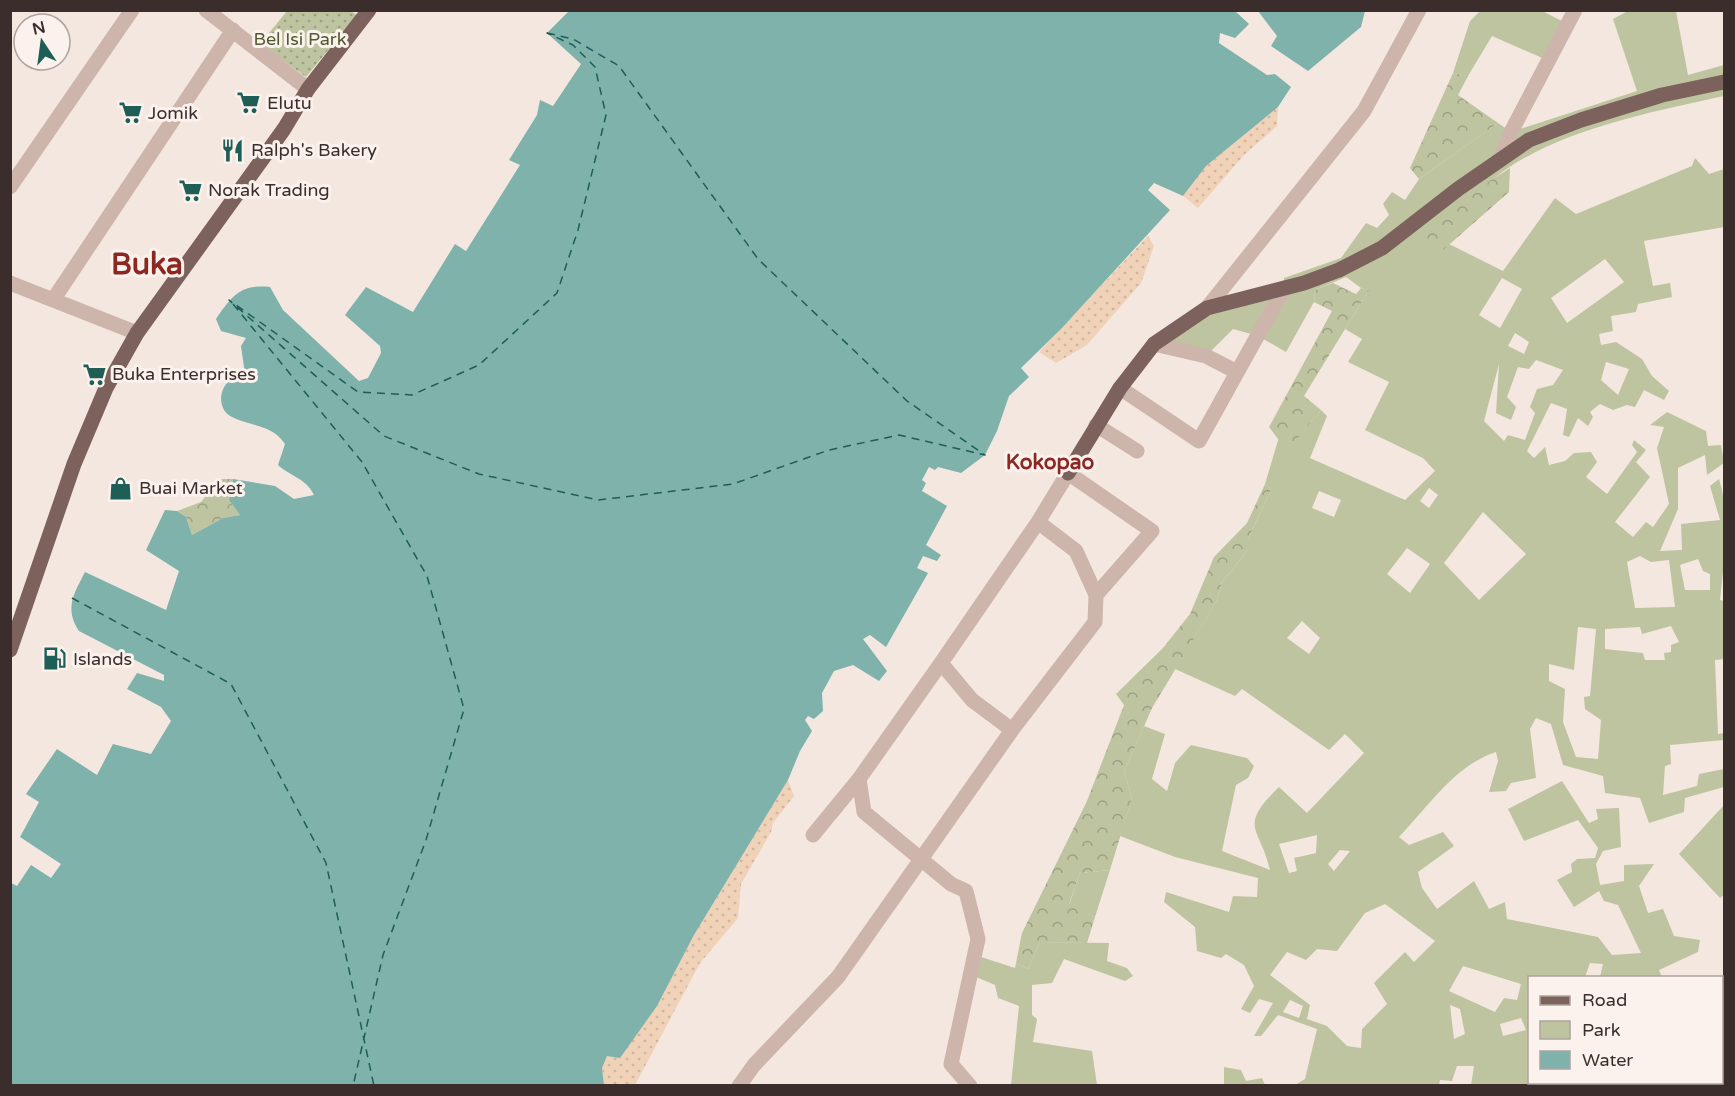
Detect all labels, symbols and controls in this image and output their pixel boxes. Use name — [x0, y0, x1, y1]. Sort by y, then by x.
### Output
north arrow — [12, 12, 72, 72]
text: N — [30, 17, 47, 40]
park label: Bel Isi Park — [254, 28, 347, 50]
supermarket icon: Elutu — [236, 90, 262, 116]
place label: Elutu — [267, 92, 312, 114]
supermarket icon: Jomik — [117, 100, 143, 126]
place label: Jomik — [148, 102, 198, 124]
restaurant icon: Ralph's Bakery — [220, 137, 246, 163]
place label: Ralph's Bakery — [251, 139, 377, 161]
supermarket icon: Norak Trading — [177, 177, 203, 203]
place label: Norak Trading — [208, 179, 330, 201]
district label: Buka — [111, 246, 183, 283]
supermarket icon: Buka Enterprises — [81, 361, 107, 387]
place label: Buka Enterprises — [112, 363, 256, 385]
district label: Kokopao — [1006, 450, 1095, 475]
shop icon: Buai Market — [108, 475, 134, 501]
place label: Buai Market — [139, 477, 243, 499]
fuel station icon: Islands — [42, 646, 68, 672]
place label: Islands — [73, 648, 132, 670]
legend — [1528, 976, 1723, 1084]
text: Road — [1582, 989, 1627, 1011]
text: Park — [1582, 1019, 1621, 1041]
text: Water — [1582, 1049, 1633, 1071]

